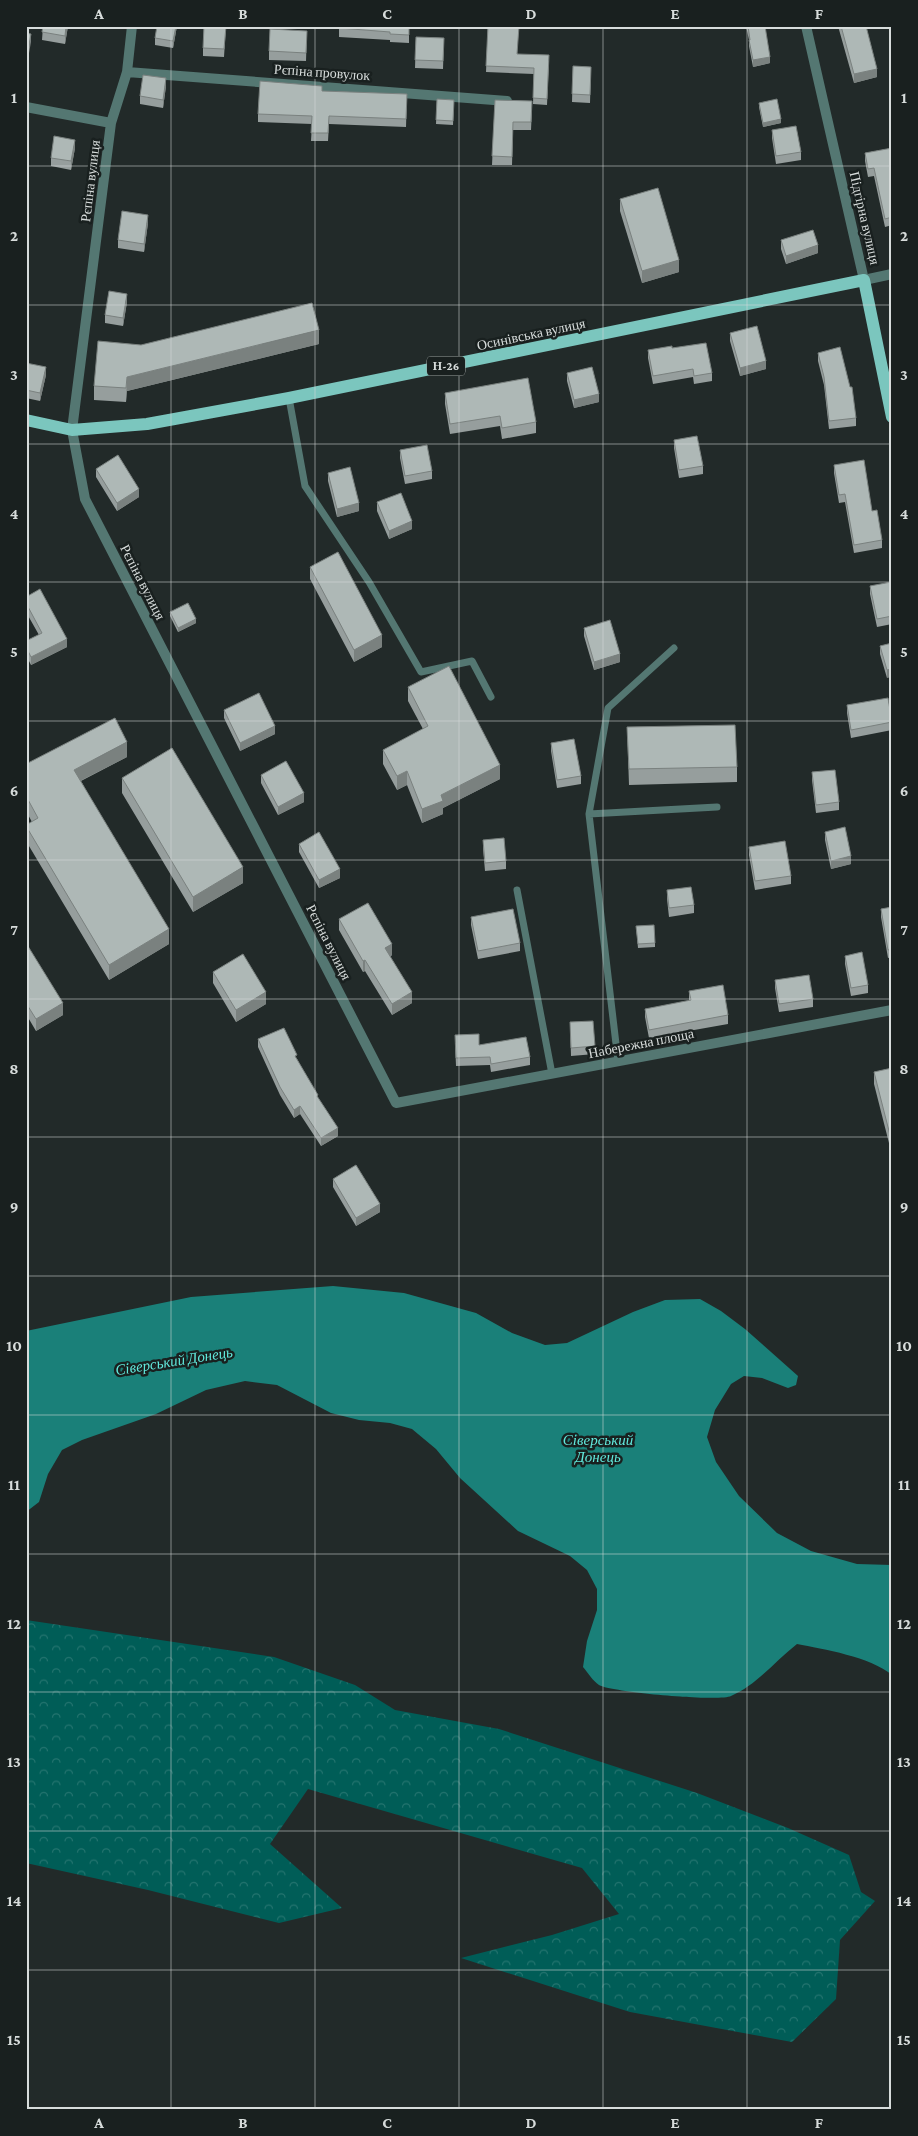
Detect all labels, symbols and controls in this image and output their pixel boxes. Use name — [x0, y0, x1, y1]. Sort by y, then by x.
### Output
text: A — [93, 5, 104, 22]
text: B — [238, 5, 248, 22]
text: C — [382, 5, 392, 22]
text: D — [525, 5, 537, 22]
text: E — [670, 5, 680, 22]
text: F — [815, 5, 824, 22]
street label: Рєпіна провулок — [273, 61, 371, 83]
text: 1 — [11, 89, 17, 106]
text: 1 — [901, 89, 907, 106]
street label: Рєпіна вулиця — [77, 139, 103, 223]
street label: Підгірна вулиця — [847, 170, 884, 267]
text: 2 — [10, 227, 18, 244]
text: 2 — [900, 227, 908, 244]
street label: Осинівська вулиця — [475, 315, 587, 353]
road number: Н-26 — [427, 356, 465, 376]
text: 3 — [10, 366, 18, 383]
text: 3 — [900, 366, 908, 383]
text: 4 — [10, 505, 19, 522]
text: 4 — [900, 505, 909, 522]
street label: Рєпіна вулиця — [117, 542, 169, 623]
text: 5 — [10, 643, 18, 660]
text: 5 — [900, 643, 908, 660]
text: 6 — [10, 782, 18, 799]
text: 6 — [900, 782, 908, 799]
street label: Рєпіна вулиця — [303, 902, 355, 983]
text: 7 — [10, 921, 18, 938]
text: 7 — [900, 921, 908, 938]
street label: Набережна площа — [587, 1025, 696, 1061]
text: 8 — [9, 1060, 19, 1077]
text: 8 — [899, 1060, 909, 1077]
text: 9 — [10, 1198, 18, 1215]
text: 9 — [900, 1198, 908, 1215]
text: 10 — [6, 1337, 22, 1354]
text: 10 — [896, 1337, 912, 1354]
water label: Сіверський Донець — [114, 1344, 234, 1378]
water label: Сіверський Донець — [563, 1432, 634, 1465]
text: 11 — [8, 1476, 20, 1493]
text: 11 — [898, 1476, 910, 1493]
text: 12 — [7, 1615, 21, 1632]
text: 12 — [897, 1615, 911, 1632]
text: 13 — [7, 1753, 21, 1770]
text: 13 — [897, 1753, 911, 1770]
text: 14 — [7, 1892, 22, 1909]
text: 14 — [897, 1892, 912, 1909]
text: 15 — [7, 2031, 21, 2048]
text: 15 — [897, 2031, 911, 2048]
text: A — [93, 2114, 104, 2131]
text: B — [238, 2114, 248, 2131]
text: C — [382, 2114, 392, 2131]
text: D — [525, 2114, 537, 2131]
text: E — [670, 2114, 680, 2131]
text: F — [815, 2114, 824, 2131]

